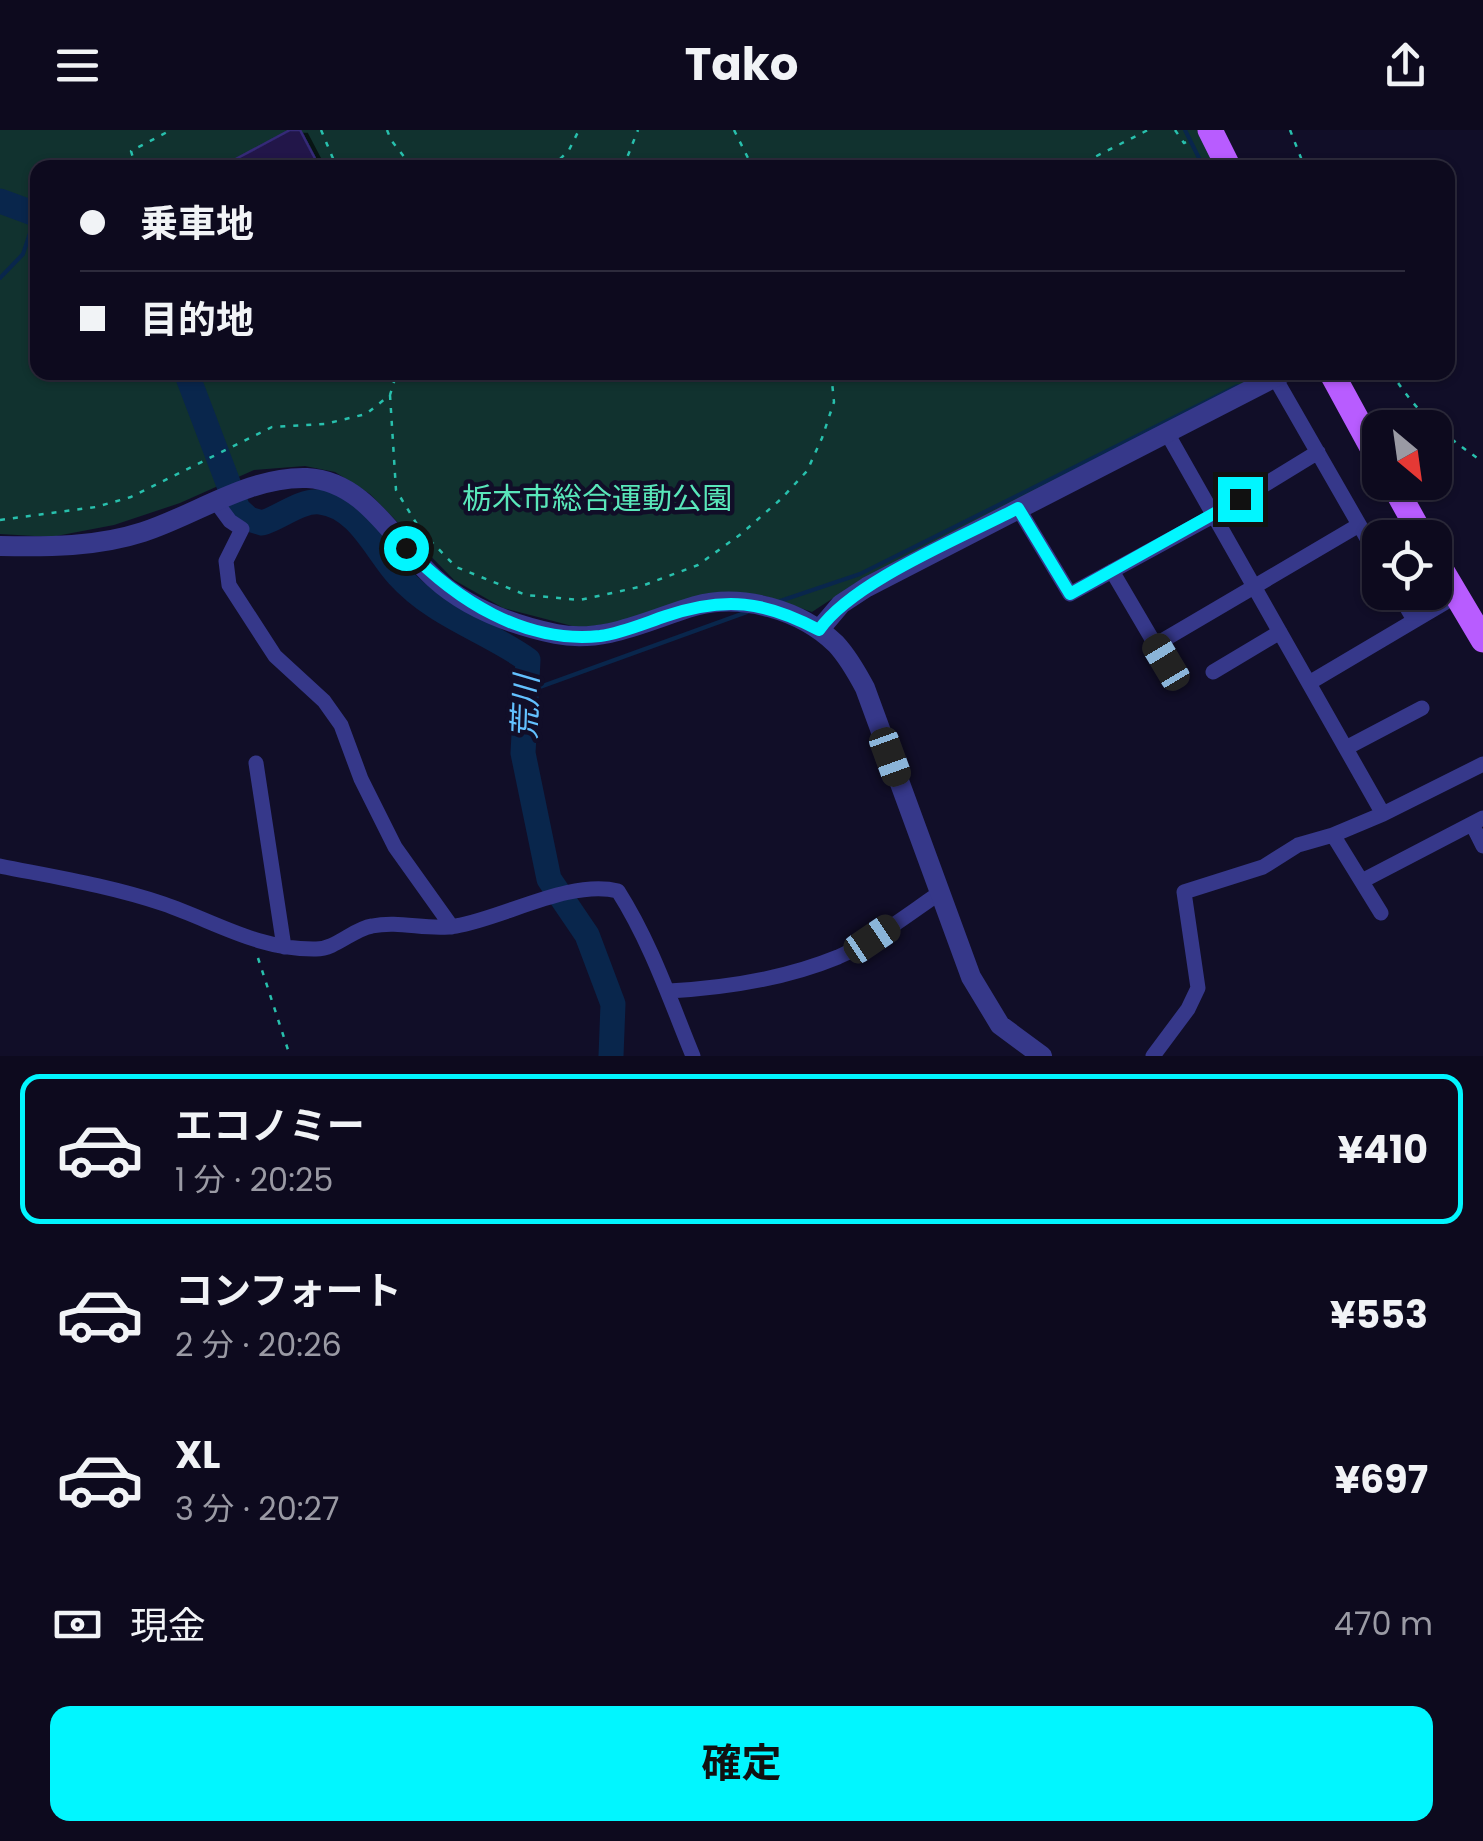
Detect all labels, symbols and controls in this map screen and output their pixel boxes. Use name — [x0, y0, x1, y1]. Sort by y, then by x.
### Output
text: Tako — [685, 33, 798, 96]
icon: menu — [50, 38, 105, 93]
icon: share — [1378, 38, 1433, 93]
text: 乗車地 — [140, 197, 254, 250]
text: 目的地 — [140, 293, 254, 346]
north arrow — [1362, 410, 1452, 500]
map controls — [1362, 410, 1452, 610]
park label: 栃木市総合運動公園 — [462, 477, 732, 520]
route end — [1218, 477, 1263, 522]
button: locate — [1362, 520, 1452, 610]
route start — [384, 526, 429, 571]
car — [1138, 629, 1194, 695]
water label: 荒川 — [501, 671, 549, 740]
car — [866, 724, 914, 790]
car — [839, 910, 905, 968]
text: エコノミー — [175, 1099, 365, 1152]
icon: car — [55, 1104, 145, 1194]
text: ¥410 — [1338, 1123, 1428, 1176]
text: 1 分 · 20:25 — [175, 1157, 333, 1202]
text: コンフォート — [175, 1264, 402, 1317]
icon: car — [55, 1269, 145, 1359]
text: ¥553 — [1330, 1288, 1428, 1341]
text: 2 分 · 20:26 — [175, 1322, 342, 1367]
text: XL — [175, 1428, 220, 1481]
icon: car — [55, 1434, 145, 1524]
text: ¥697 — [1335, 1453, 1428, 1506]
text: 3 分 · 20:27 — [175, 1486, 339, 1531]
icon: cash — [50, 1597, 105, 1652]
text: 現金 — [130, 1599, 206, 1652]
text: 470 m — [1334, 1601, 1433, 1646]
button: 確定 — [50, 1706, 1433, 1821]

